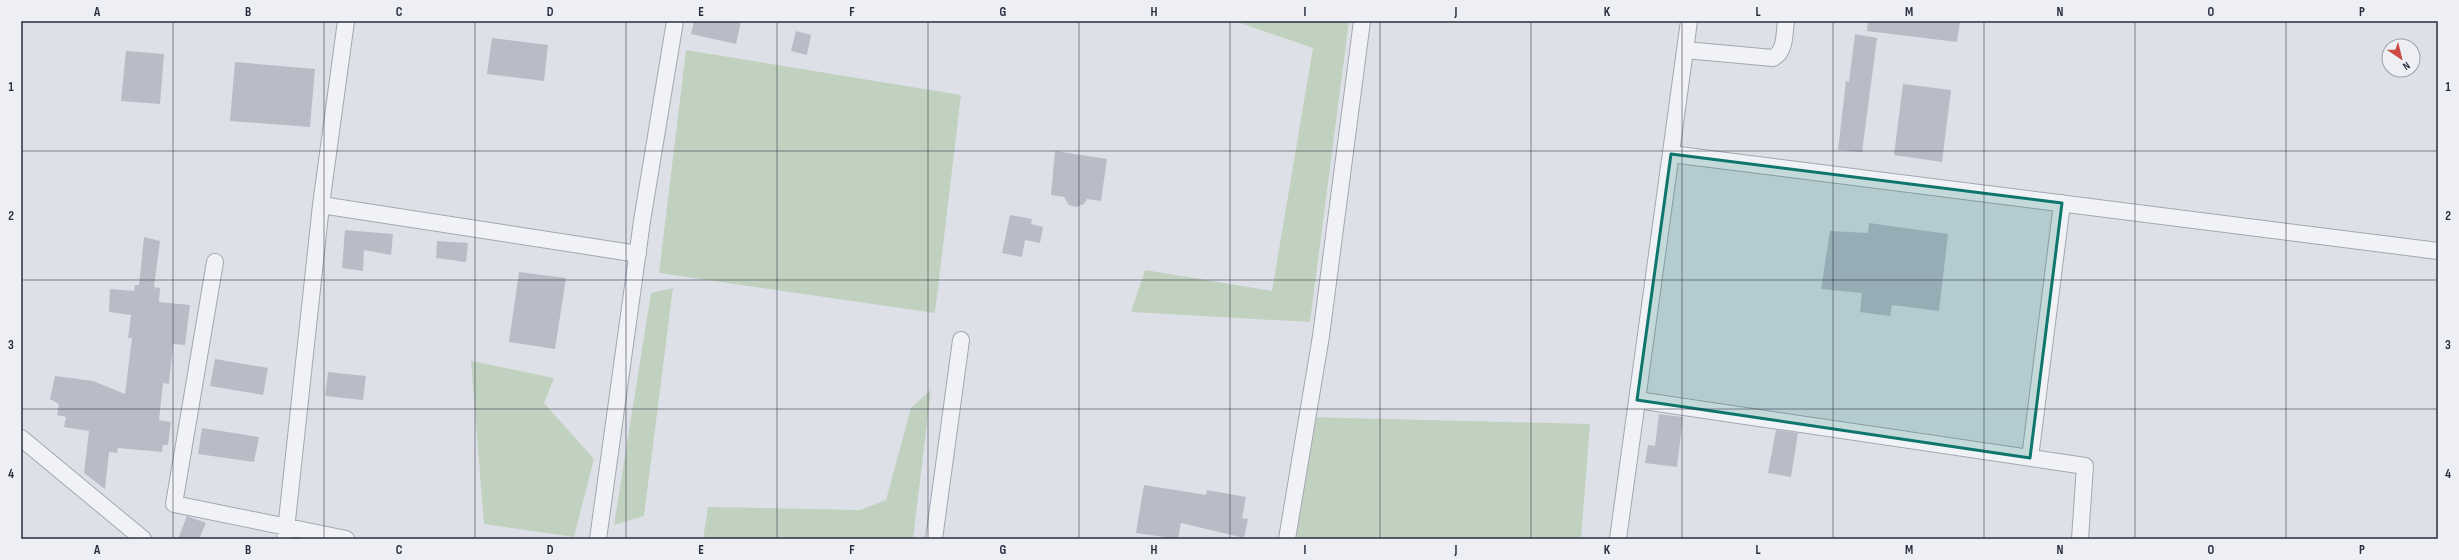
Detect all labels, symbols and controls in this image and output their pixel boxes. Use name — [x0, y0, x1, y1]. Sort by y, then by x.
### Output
text: A — [93, 4, 101, 20]
text: B — [245, 4, 251, 20]
text: C — [396, 4, 403, 20]
text: D — [547, 4, 554, 20]
text: E — [698, 4, 704, 20]
text: F — [849, 4, 855, 20]
text: G — [1000, 4, 1007, 20]
text: H — [1151, 4, 1158, 20]
text: I — [1304, 4, 1307, 20]
text: J — [1454, 4, 1458, 20]
text: K — [1604, 4, 1611, 20]
text: L — [1755, 4, 1761, 20]
text: M — [1905, 4, 1913, 20]
text: N — [2057, 4, 2064, 20]
text: O — [2208, 4, 2215, 20]
text: P — [2359, 4, 2365, 20]
north arrow — [2381, 38, 2421, 78]
text: N — [2400, 59, 2413, 73]
text: 1 — [8, 79, 14, 95]
text: 1 — [2445, 79, 2451, 95]
text: 2 — [8, 208, 14, 224]
text: 2 — [2445, 208, 2451, 224]
text: 3 — [8, 337, 14, 353]
text: 3 — [2445, 337, 2451, 353]
text: 4 — [8, 466, 14, 482]
text: 4 — [2445, 466, 2451, 482]
text: A — [93, 542, 101, 558]
text: B — [245, 542, 251, 558]
text: C — [396, 542, 403, 558]
text: D — [547, 542, 554, 558]
text: E — [698, 542, 704, 558]
text: F — [849, 542, 855, 558]
text: G — [1000, 542, 1007, 558]
text: H — [1151, 542, 1158, 558]
text: I — [1304, 542, 1307, 558]
text: J — [1454, 542, 1458, 558]
text: K — [1604, 542, 1611, 558]
text: L — [1755, 542, 1761, 558]
text: M — [1905, 542, 1913, 558]
text: N — [2057, 542, 2064, 558]
text: O — [2208, 542, 2215, 558]
text: P — [2359, 542, 2365, 558]

